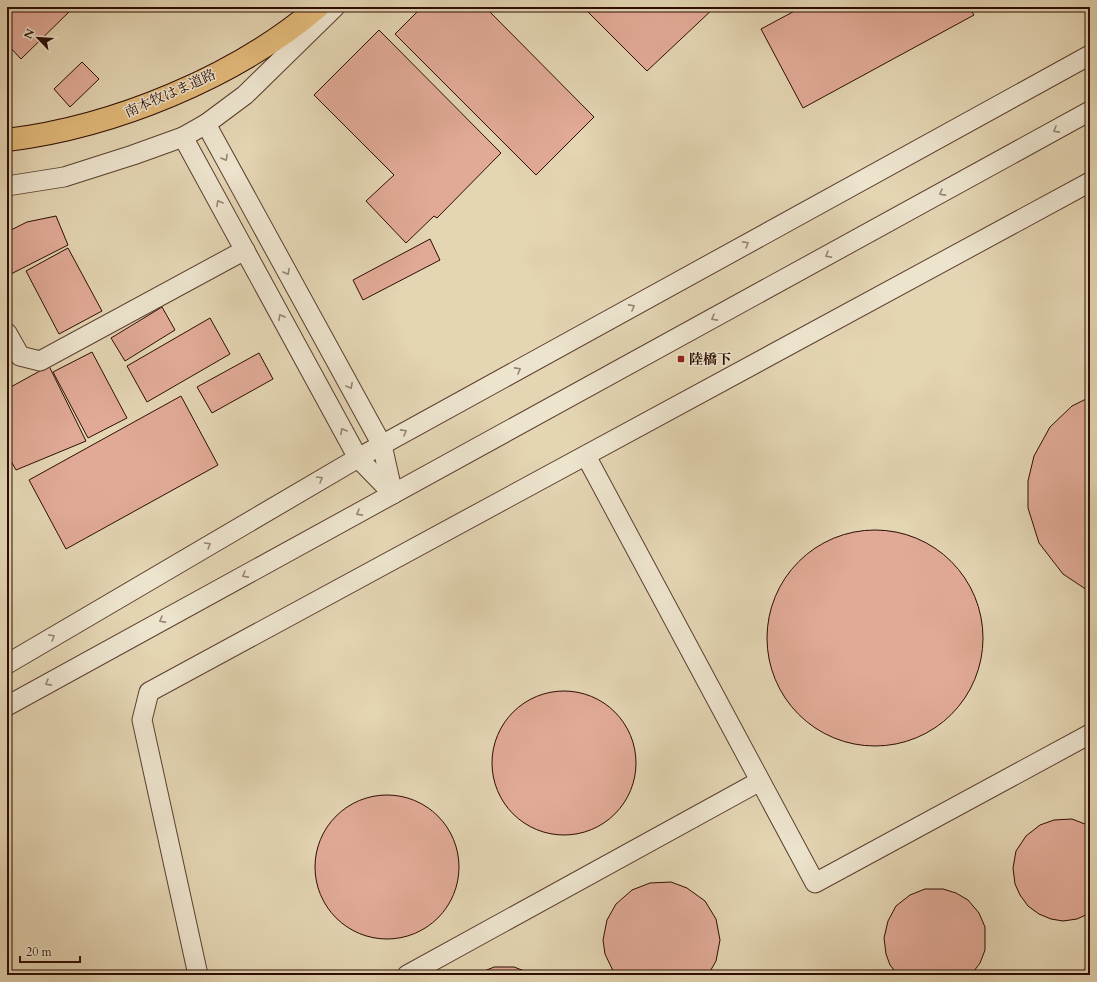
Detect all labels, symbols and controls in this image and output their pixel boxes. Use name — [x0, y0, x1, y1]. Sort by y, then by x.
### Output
north arrow — [18, 18, 58, 58]
text: N — [21, 26, 38, 41]
street label: 南本牧はま道路 — [122, 65, 219, 122]
one-way arrow — [1053, 125, 1060, 133]
one-way arrow — [220, 154, 228, 161]
one-way arrow — [939, 188, 946, 195]
one-way arrow — [216, 200, 224, 207]
one-way arrow — [742, 242, 749, 249]
one-way arrow — [825, 251, 832, 258]
one-way arrow — [283, 268, 290, 275]
one-way arrow — [628, 304, 635, 312]
one-way arrow — [711, 313, 718, 320]
one-way arrow — [278, 314, 286, 321]
place label: 陸橋下 — [689, 350, 731, 369]
marker: 陸橋下 — [676, 354, 686, 364]
one-way arrow — [514, 367, 521, 374]
one-way arrow — [345, 382, 353, 389]
one-way arrow — [341, 428, 348, 435]
one-way arrow — [400, 430, 407, 437]
one-way arrow — [316, 477, 323, 484]
one-way arrow — [356, 508, 363, 515]
one-way arrow — [204, 542, 211, 549]
one-way arrow — [242, 570, 249, 578]
one-way arrow — [158, 616, 166, 623]
one-way arrow — [48, 635, 55, 642]
one-way arrow — [45, 679, 52, 686]
scale bar — [20, 938, 80, 964]
text: 20 m — [26, 944, 53, 960]

